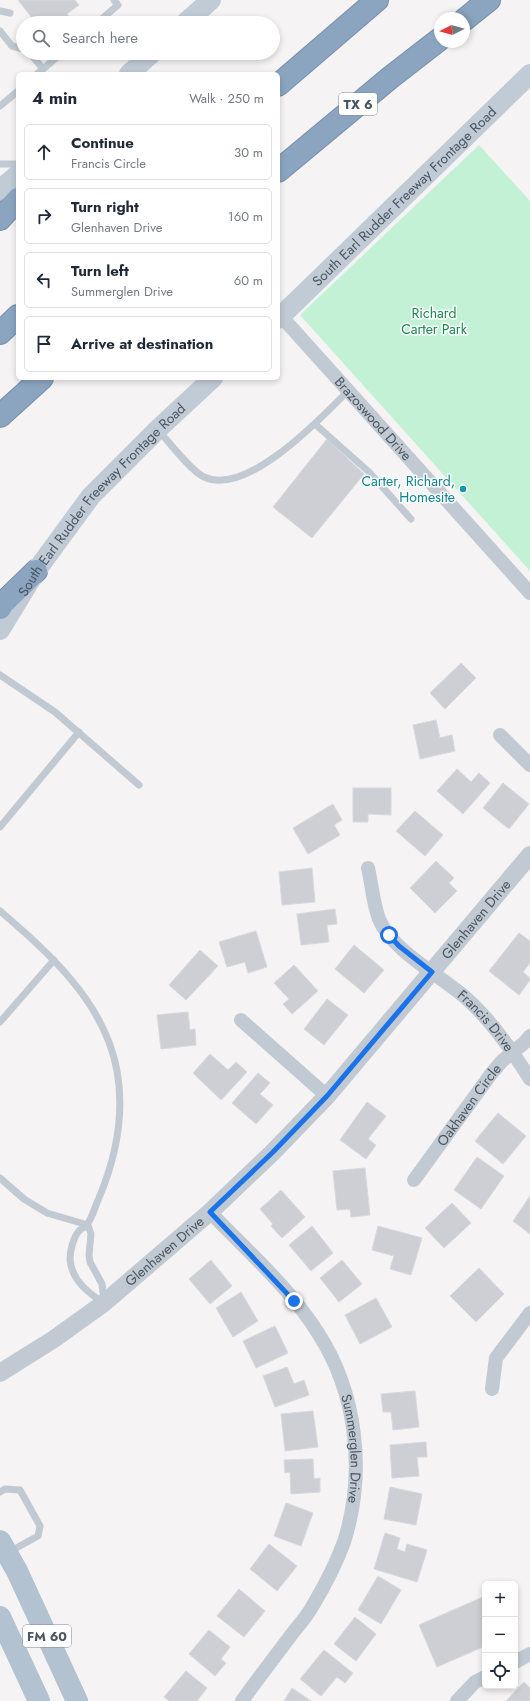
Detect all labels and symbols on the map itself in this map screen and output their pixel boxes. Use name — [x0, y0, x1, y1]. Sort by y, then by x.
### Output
north arrow — [434, 12, 470, 48]
road number: TX 6 — [339, 93, 377, 115]
street label: South Earl Rudder Freeway Frontage Road — [308, 102, 501, 291]
park label: Richard Carter Park — [401, 303, 468, 339]
street label: Brazoswood Drive — [330, 372, 416, 465]
street label: South Earl Rudder Freeway Frontage Road — [13, 398, 190, 600]
place label: Carter, Richard, Homesite — [361, 471, 455, 507]
marker: Carter, Richard, Homesite — [458, 484, 468, 494]
street label: Glenhaven Drive — [436, 875, 515, 963]
route start — [380, 926, 398, 944]
street label: Francis Drive — [453, 985, 519, 1055]
street label: Oakhaven Circle — [432, 1059, 506, 1150]
street label: Glenhaven Drive — [120, 1211, 208, 1291]
route end — [285, 1292, 303, 1310]
street label: Summerglen Drive — [336, 1392, 366, 1505]
road number: FM 60 — [23, 1625, 71, 1647]

